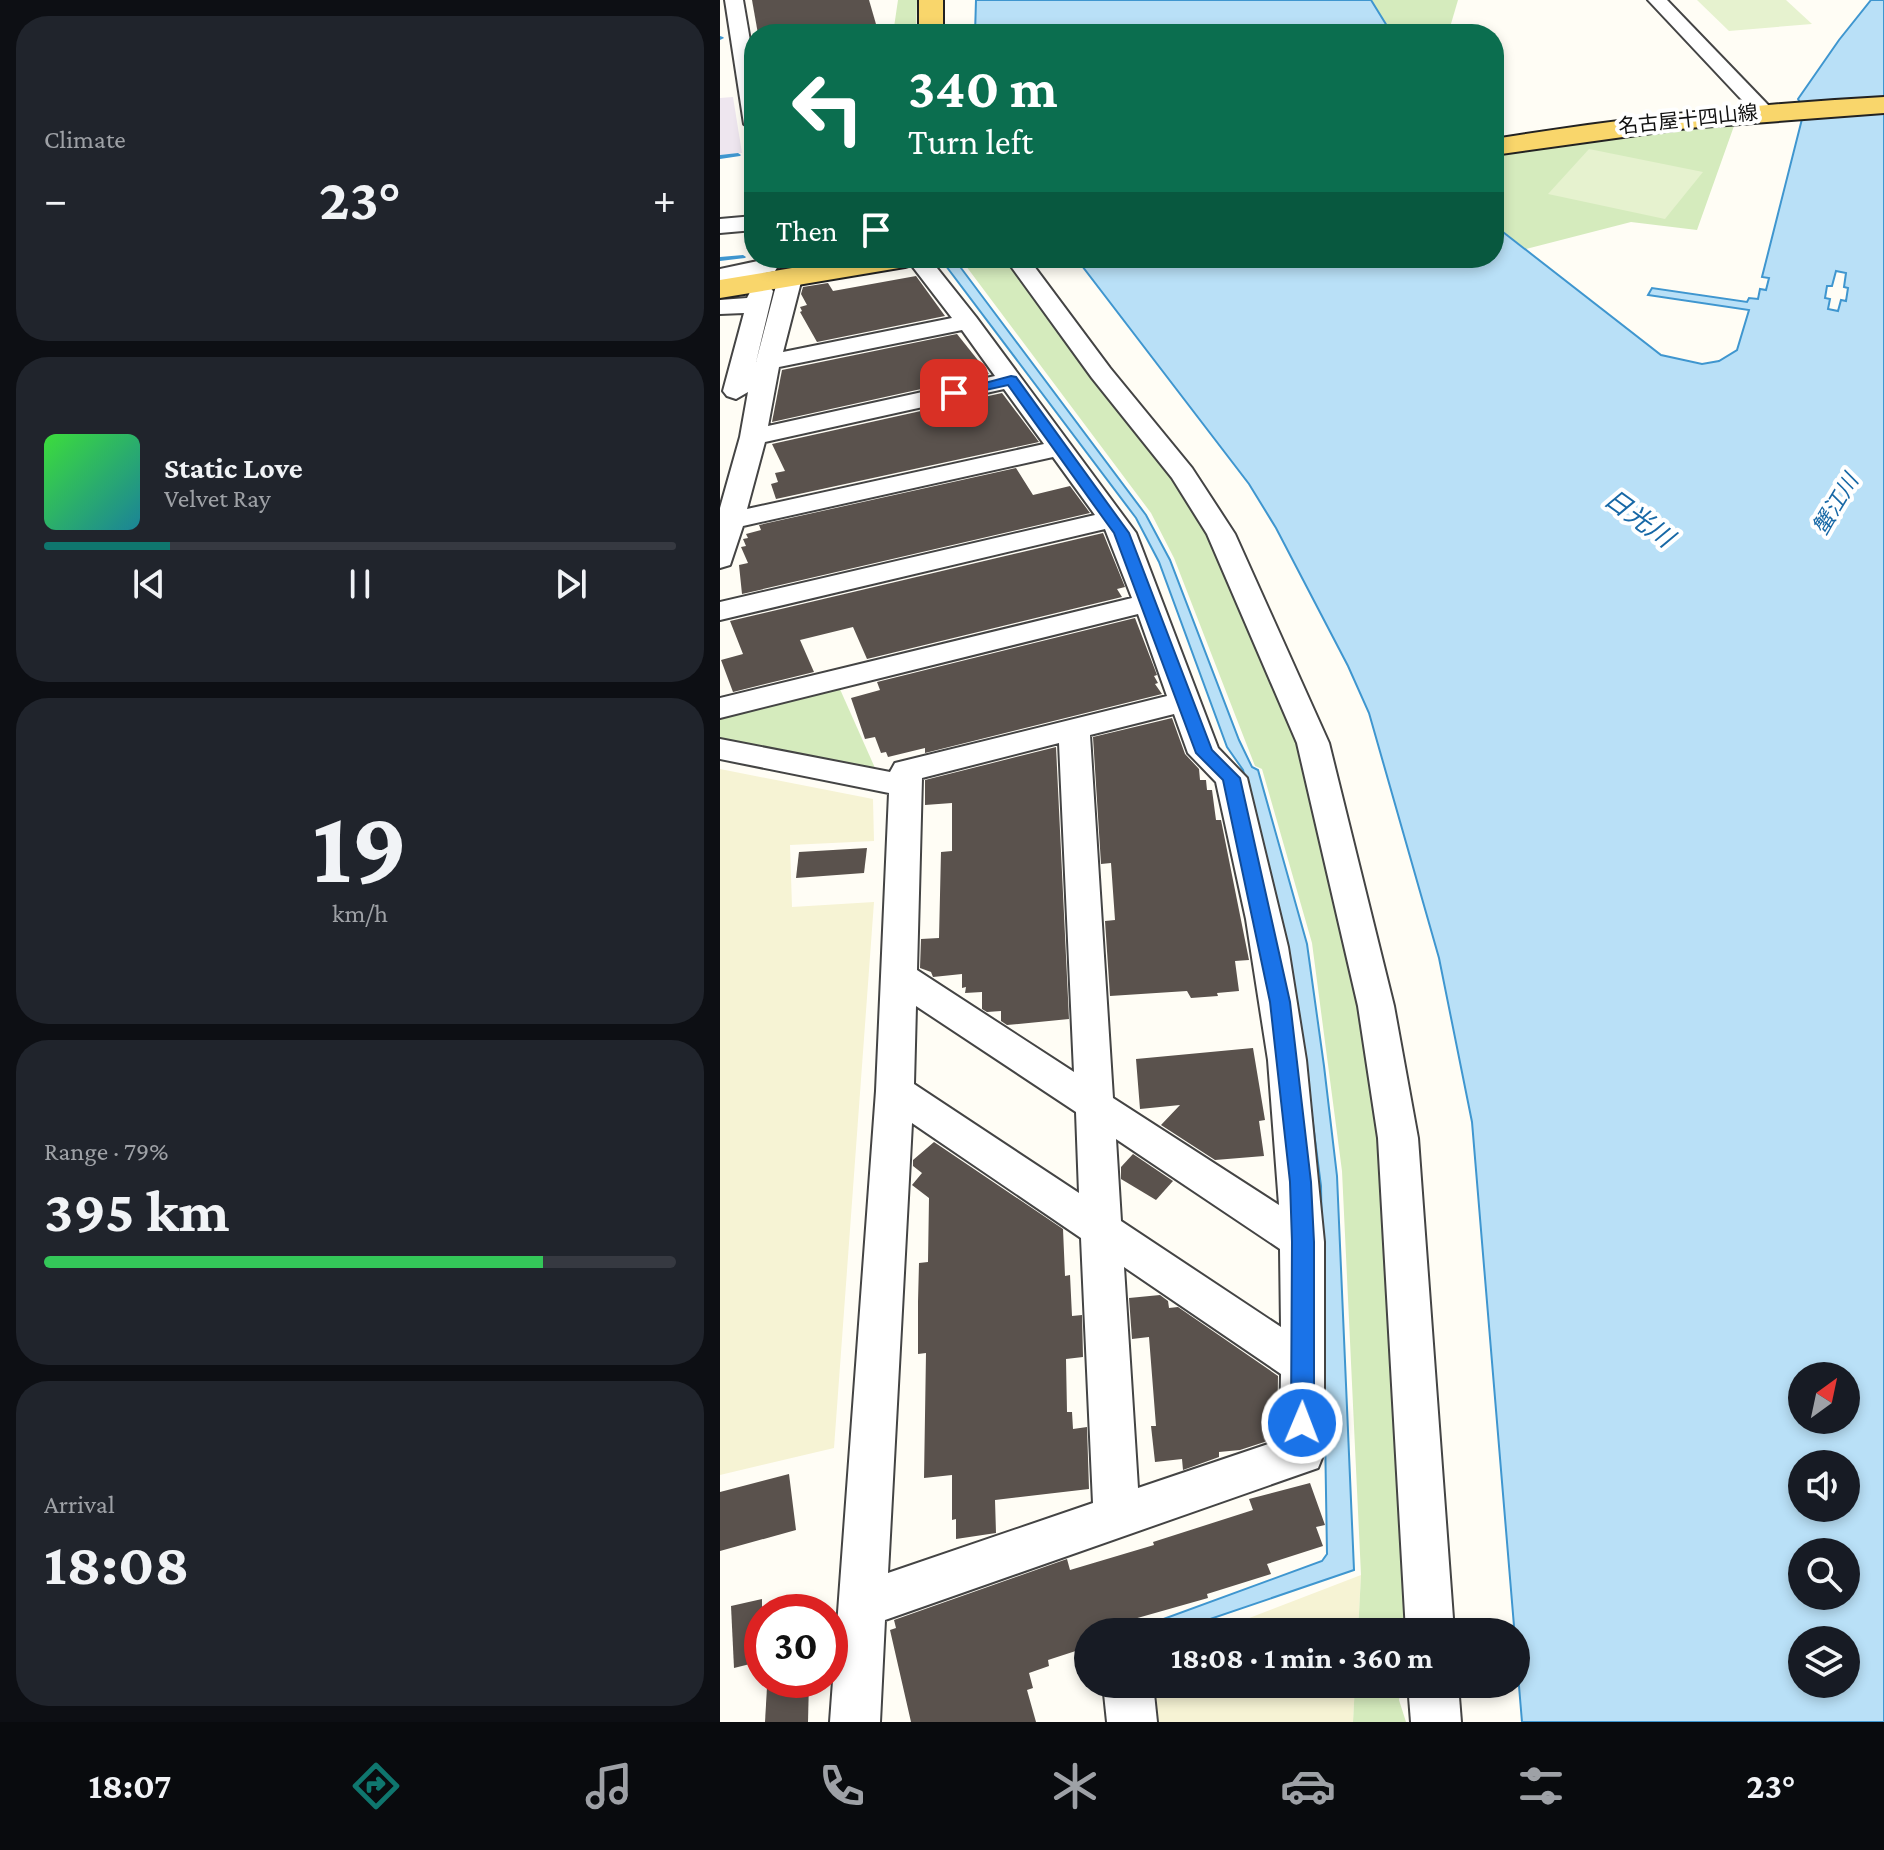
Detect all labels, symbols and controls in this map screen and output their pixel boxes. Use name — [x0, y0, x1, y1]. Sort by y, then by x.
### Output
icon: left — [776, 56, 880, 160]
text: 340 m — [908, 57, 1058, 119]
street label: 名古屋十四山線 — [1617, 101, 1759, 137]
text: Turn left — [908, 122, 1033, 162]
text: Climate — [44, 125, 126, 154]
text: 23° — [319, 165, 401, 232]
text: − — [44, 175, 67, 223]
text: + — [653, 175, 676, 223]
icon: arrive — [854, 208, 898, 252]
text: Then — [776, 214, 838, 247]
pin — [920, 359, 988, 427]
icon: arrive — [932, 371, 976, 415]
text: Static Love — [164, 451, 303, 484]
water label: 蟹江川 — [1808, 468, 1864, 539]
text: Velvet Ray — [164, 484, 271, 513]
water label: 日光川 — [1599, 484, 1681, 555]
icon: previous — [127, 562, 171, 606]
icon: pause — [338, 562, 382, 606]
icon: next — [549, 562, 593, 606]
text: 19 — [312, 789, 408, 904]
text: km/h — [332, 899, 388, 928]
text: Range · 79% — [44, 1137, 168, 1166]
text: 395 km — [44, 1177, 230, 1244]
north arrow — [1788, 1362, 1860, 1434]
map controls — [1788, 1362, 1860, 1698]
position arrow — [1260, 1381, 1344, 1465]
button: sound — [1788, 1450, 1860, 1522]
text: Arrival — [44, 1490, 115, 1519]
text: 18:08 — [44, 1530, 189, 1597]
button: search — [1788, 1538, 1860, 1610]
speed limit sign: 30 — [744, 1594, 848, 1698]
button: layers — [1788, 1626, 1860, 1698]
text: 18:08 · 1 min · 360 m — [1171, 1641, 1433, 1674]
icon: directions — [348, 1758, 404, 1814]
icon: music — [581, 1758, 637, 1814]
icon: phone — [814, 1758, 870, 1814]
icon: climate — [1047, 1758, 1103, 1814]
icon: car — [1280, 1758, 1336, 1814]
icon: filters — [1513, 1758, 1569, 1814]
text: 18:07 — [88, 1766, 171, 1806]
text: 23° — [1746, 1766, 1795, 1806]

